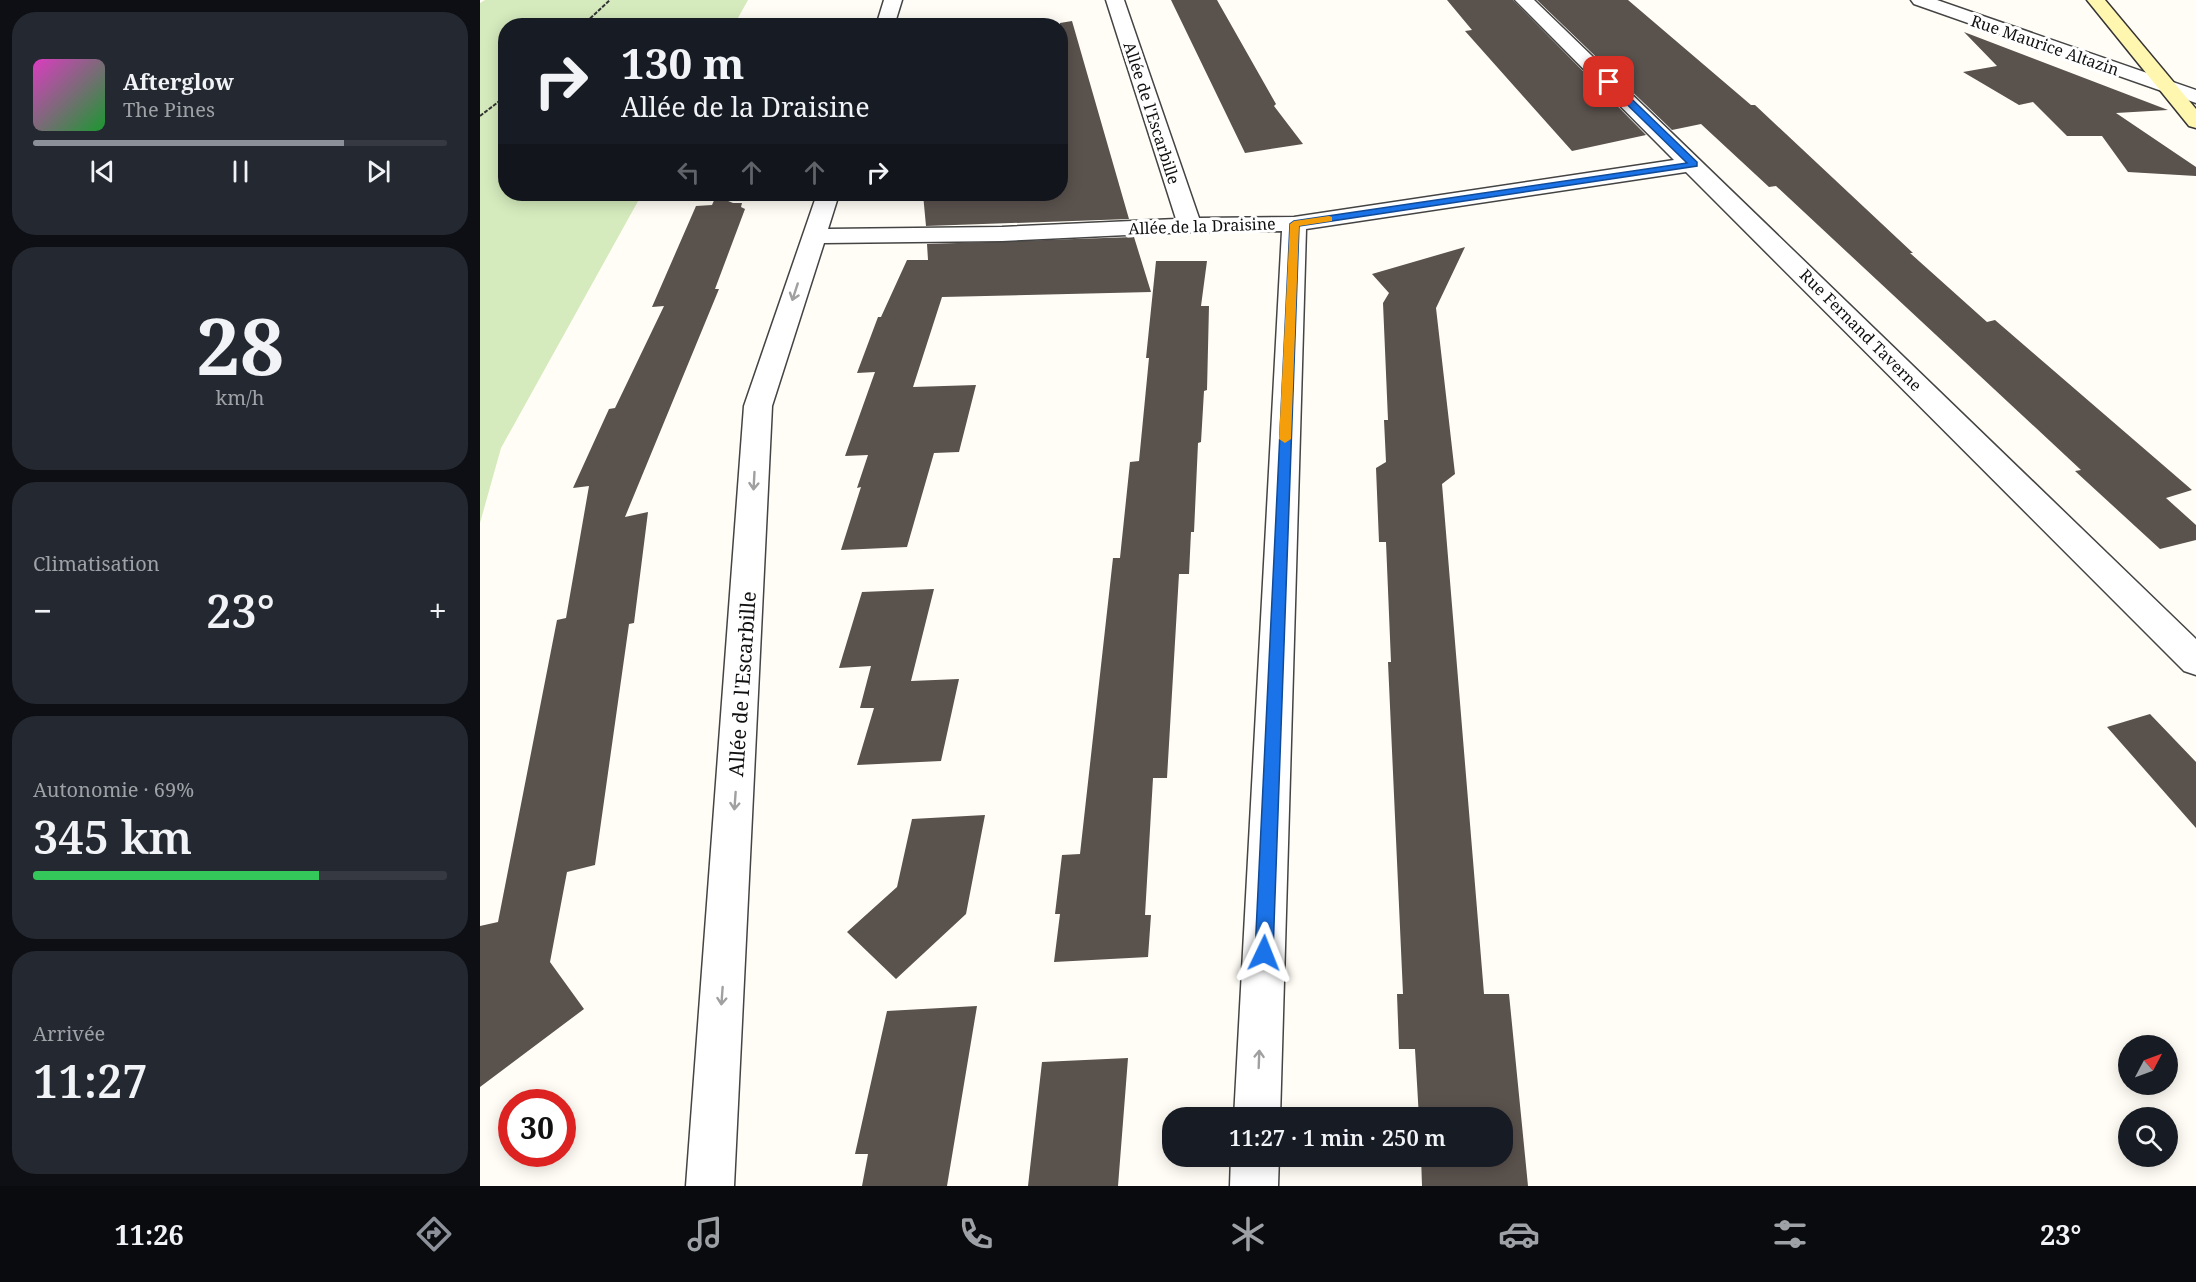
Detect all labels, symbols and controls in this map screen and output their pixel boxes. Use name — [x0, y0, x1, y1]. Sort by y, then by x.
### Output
street label: Rue Maurice Altazin — [1968, 9, 2122, 81]
text: 130 m — [621, 34, 745, 91]
street label: Allée de l'Escarbille — [1119, 39, 1185, 187]
icon: right — [522, 42, 600, 120]
pin — [1583, 56, 1634, 107]
icon: arrive — [1592, 65, 1625, 98]
text: Afterglow — [123, 66, 234, 96]
text: Allée de la Draisine — [621, 88, 870, 125]
text: The Pines — [123, 96, 215, 123]
icon: previous — [86, 155, 119, 188]
icon: pause — [224, 155, 257, 188]
icon: next — [362, 155, 395, 188]
icon: left — [672, 156, 705, 189]
icon: ahead — [735, 156, 768, 189]
icon: ahead — [798, 156, 831, 189]
icon: right — [861, 156, 894, 189]
street label: Allée de la Draisine — [1128, 212, 1276, 240]
street label: Rue Fernand Taverne — [1795, 264, 1927, 396]
one-way arrow — [789, 282, 800, 301]
text: 28 — [196, 292, 284, 398]
text: km/h — [215, 384, 265, 411]
one-way arrow — [749, 470, 760, 490]
text: Climatisation — [33, 550, 160, 577]
text: 23° — [206, 580, 275, 641]
text: − — [33, 588, 52, 633]
text: + — [429, 588, 447, 633]
street label: Allée de l'Escarbille — [722, 590, 762, 778]
text: Autonomie · 69% — [33, 776, 194, 803]
one-way arrow — [729, 791, 740, 811]
text: 345 km — [33, 806, 192, 867]
position arrow — [1232, 921, 1296, 985]
one-way arrow — [717, 985, 728, 1005]
text: Arrivée — [33, 1020, 105, 1047]
north arrow — [2118, 1035, 2178, 1095]
map controls — [2118, 1035, 2178, 1167]
text: 11:27 — [33, 1050, 148, 1111]
one-way arrow — [1254, 1050, 1265, 1070]
speed limit sign: 30 — [498, 1089, 576, 1167]
button: search — [2118, 1107, 2178, 1167]
text: 11:27 · 1 min · 250 m — [1229, 1122, 1446, 1152]
icon: directions — [413, 1213, 455, 1255]
icon: music — [684, 1213, 726, 1255]
icon: phone — [955, 1213, 997, 1255]
icon: climate — [1227, 1213, 1269, 1255]
icon: car — [1498, 1213, 1540, 1255]
icon: filters — [1769, 1213, 1811, 1255]
text: 11:26 — [115, 1216, 184, 1253]
text: 23° — [2040, 1216, 2081, 1253]

